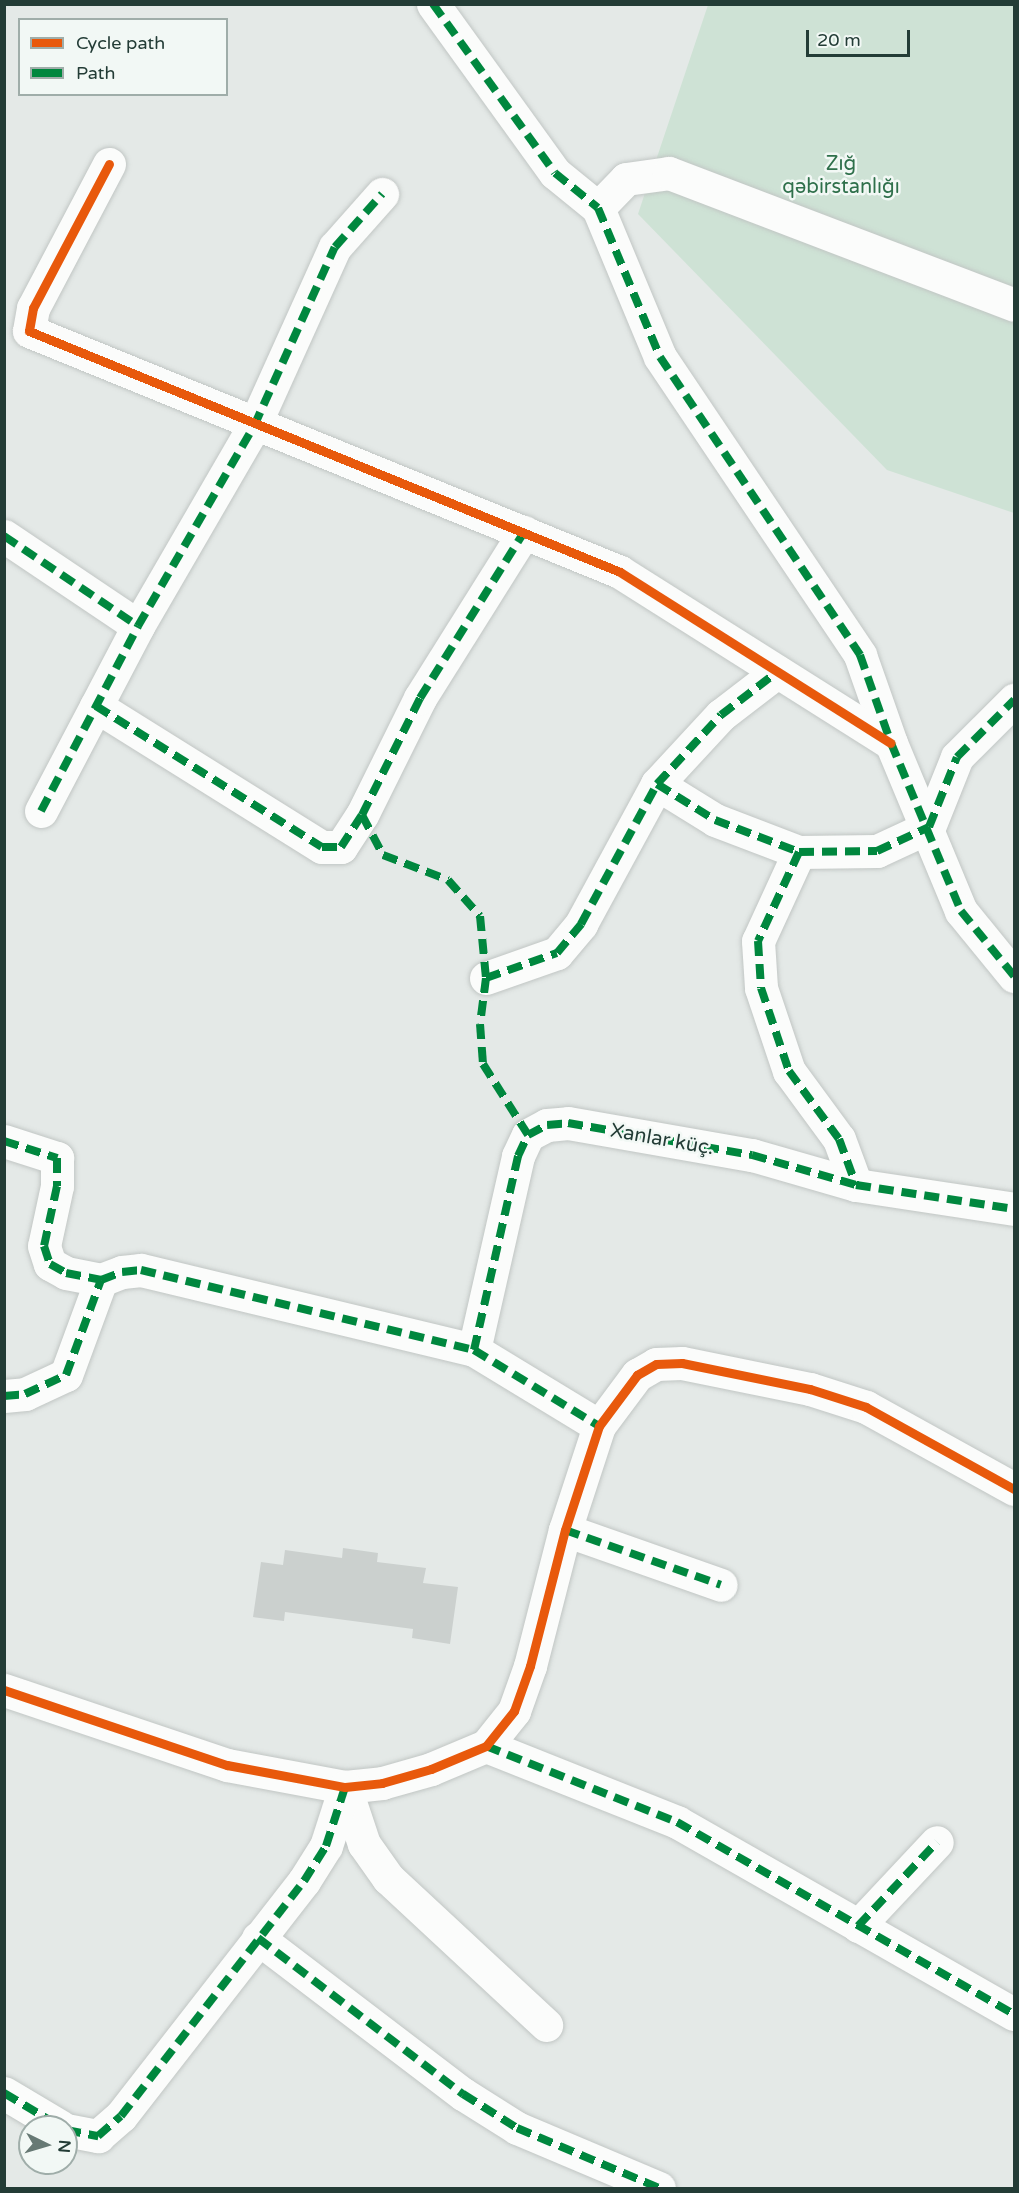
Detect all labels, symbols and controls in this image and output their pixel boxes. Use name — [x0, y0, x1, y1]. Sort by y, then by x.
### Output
legend — [18, 18, 228, 96]
scale bar — [809, 18, 912, 56]
text: 20 m — [817, 29, 861, 51]
text: Cycle path — [76, 32, 165, 54]
text: Path — [76, 62, 115, 84]
park label: Zığ qəbirstanlığı — [782, 153, 900, 200]
street label: Xanlar küç. — [608, 1119, 716, 1161]
north arrow — [18, 2115, 78, 2175]
text: N — [53, 2139, 74, 2154]

